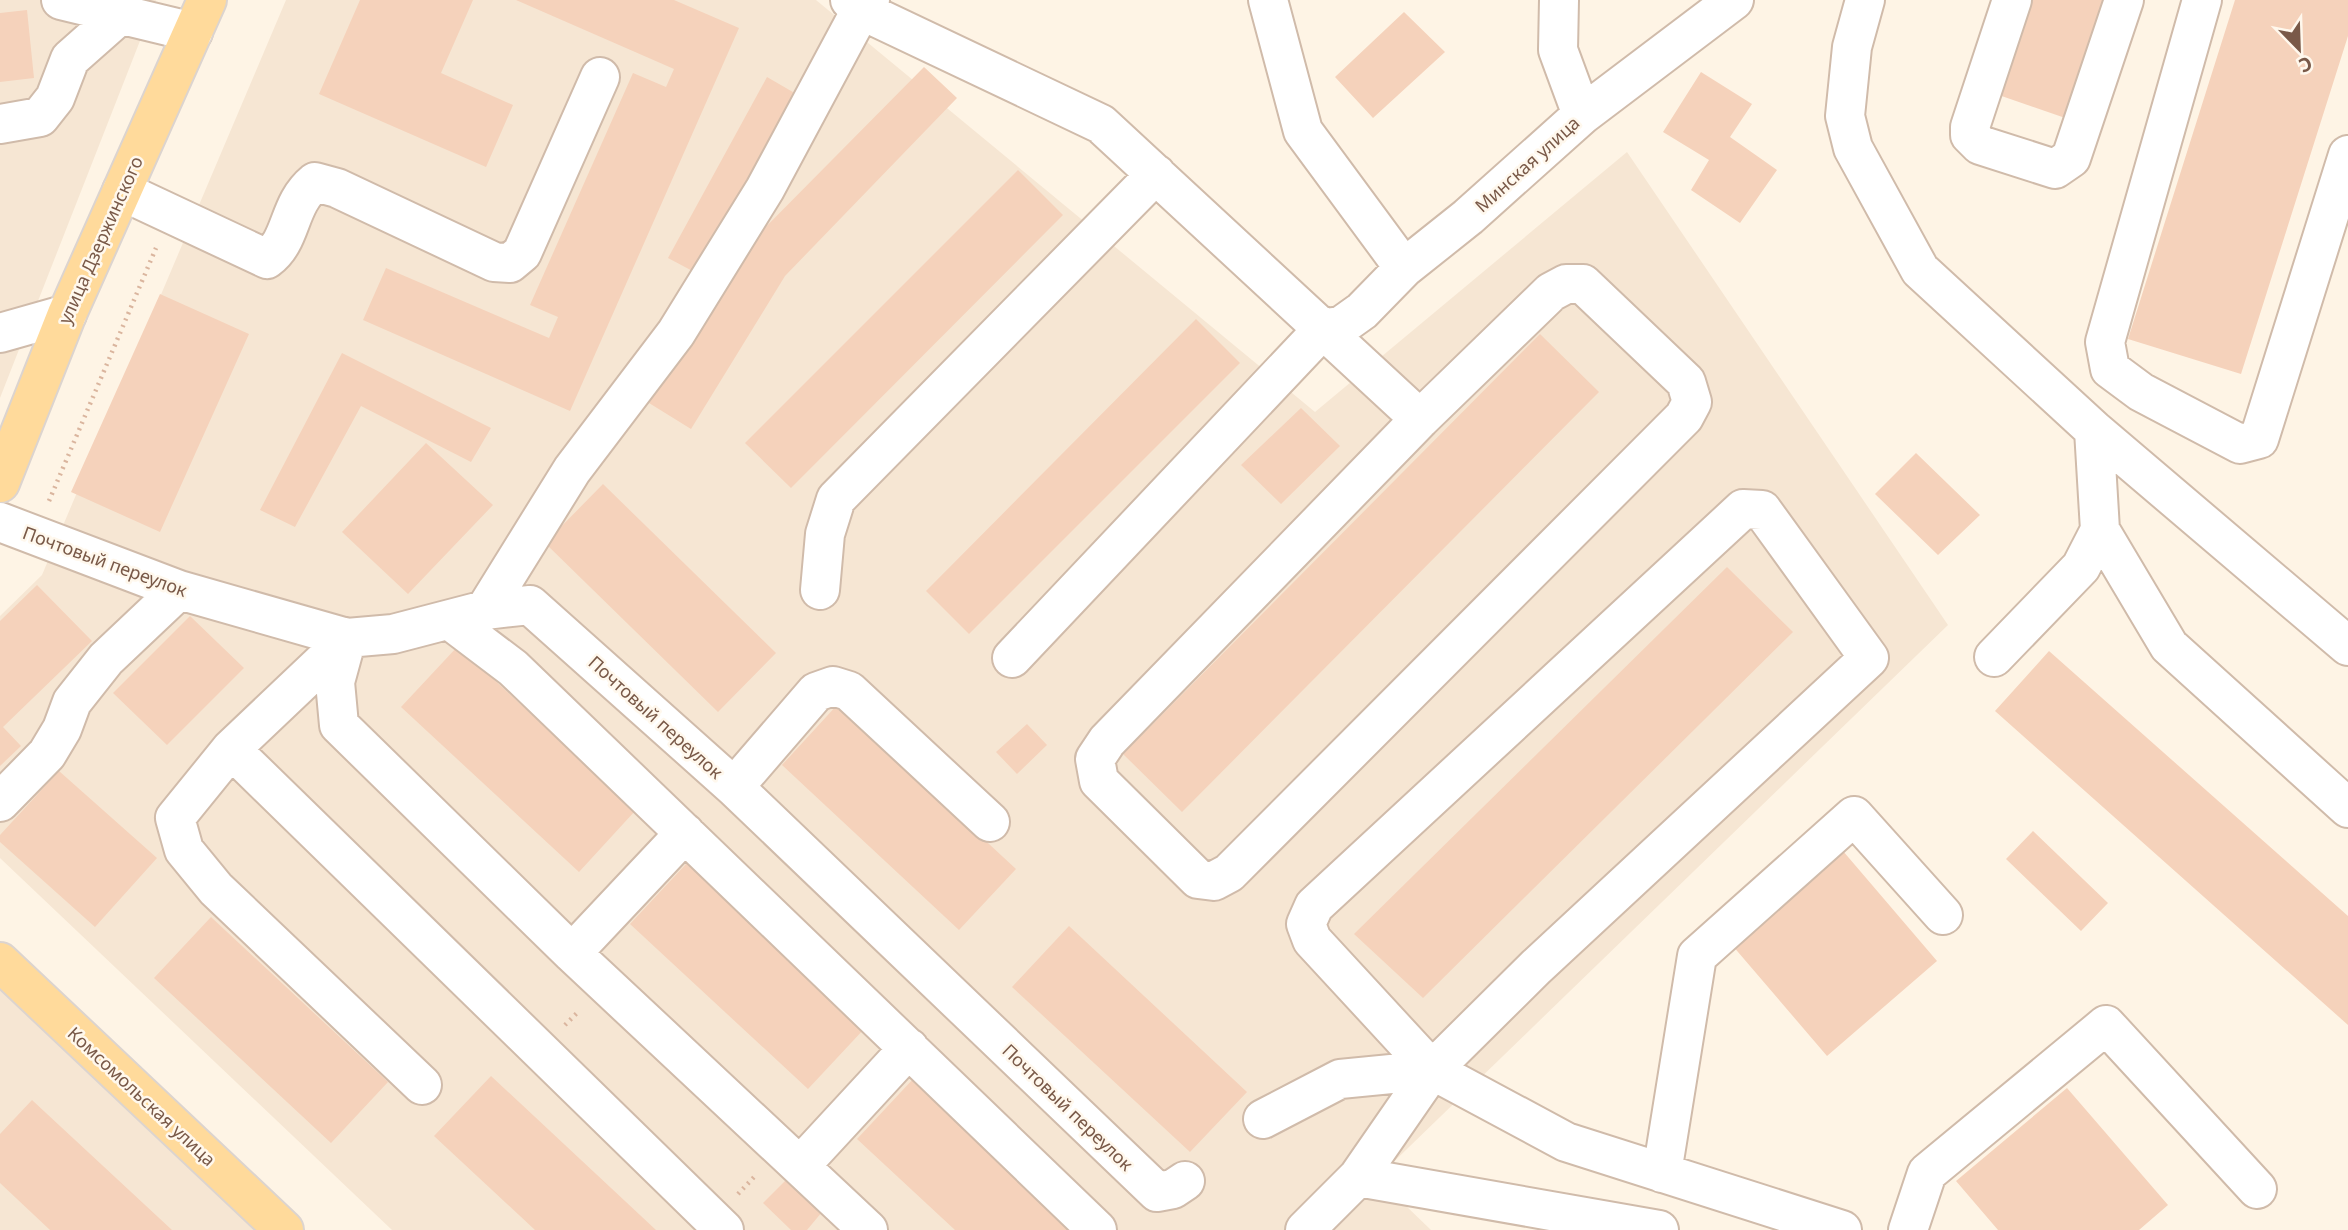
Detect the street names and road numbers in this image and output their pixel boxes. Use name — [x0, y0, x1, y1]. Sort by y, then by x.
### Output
street label: Минская улица — [1470, 111, 1584, 217]
street label: улица Дзержинского — [52, 152, 148, 328]
street label: Почтовый переулок — [20, 520, 191, 602]
street label: Почтовый переулок — [584, 650, 729, 784]
street label: Комсомольская улица — [63, 1021, 221, 1171]
street label: Почтовый переулок — [997, 1038, 1139, 1176]

